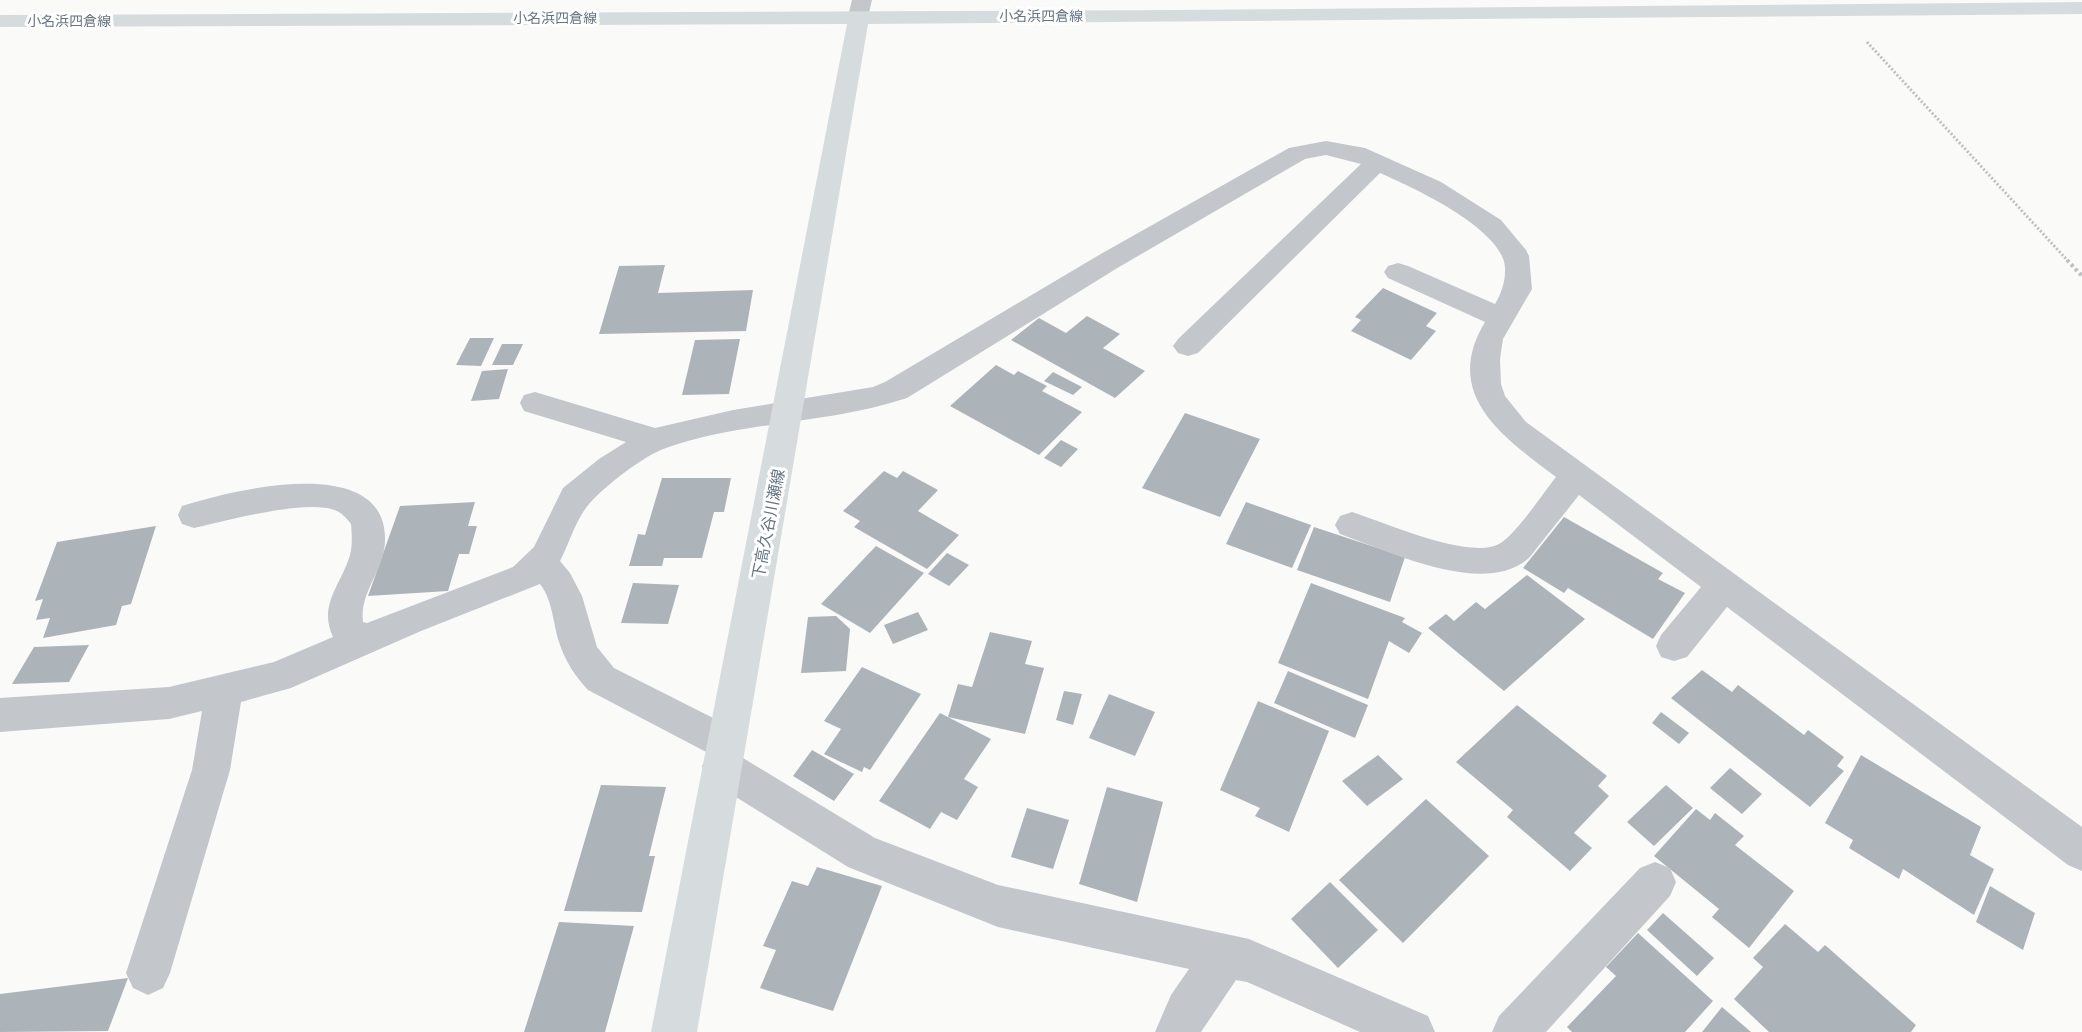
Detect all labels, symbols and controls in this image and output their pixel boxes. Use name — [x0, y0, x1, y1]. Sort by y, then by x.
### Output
street label: 小名浜四倉線 — [999, 8, 1083, 24]
street label: 小名浜四倉線 — [513, 10, 597, 26]
street label: 小名浜四倉線 — [27, 13, 111, 29]
street label: 下高久谷川瀬線 — [748, 467, 789, 581]

